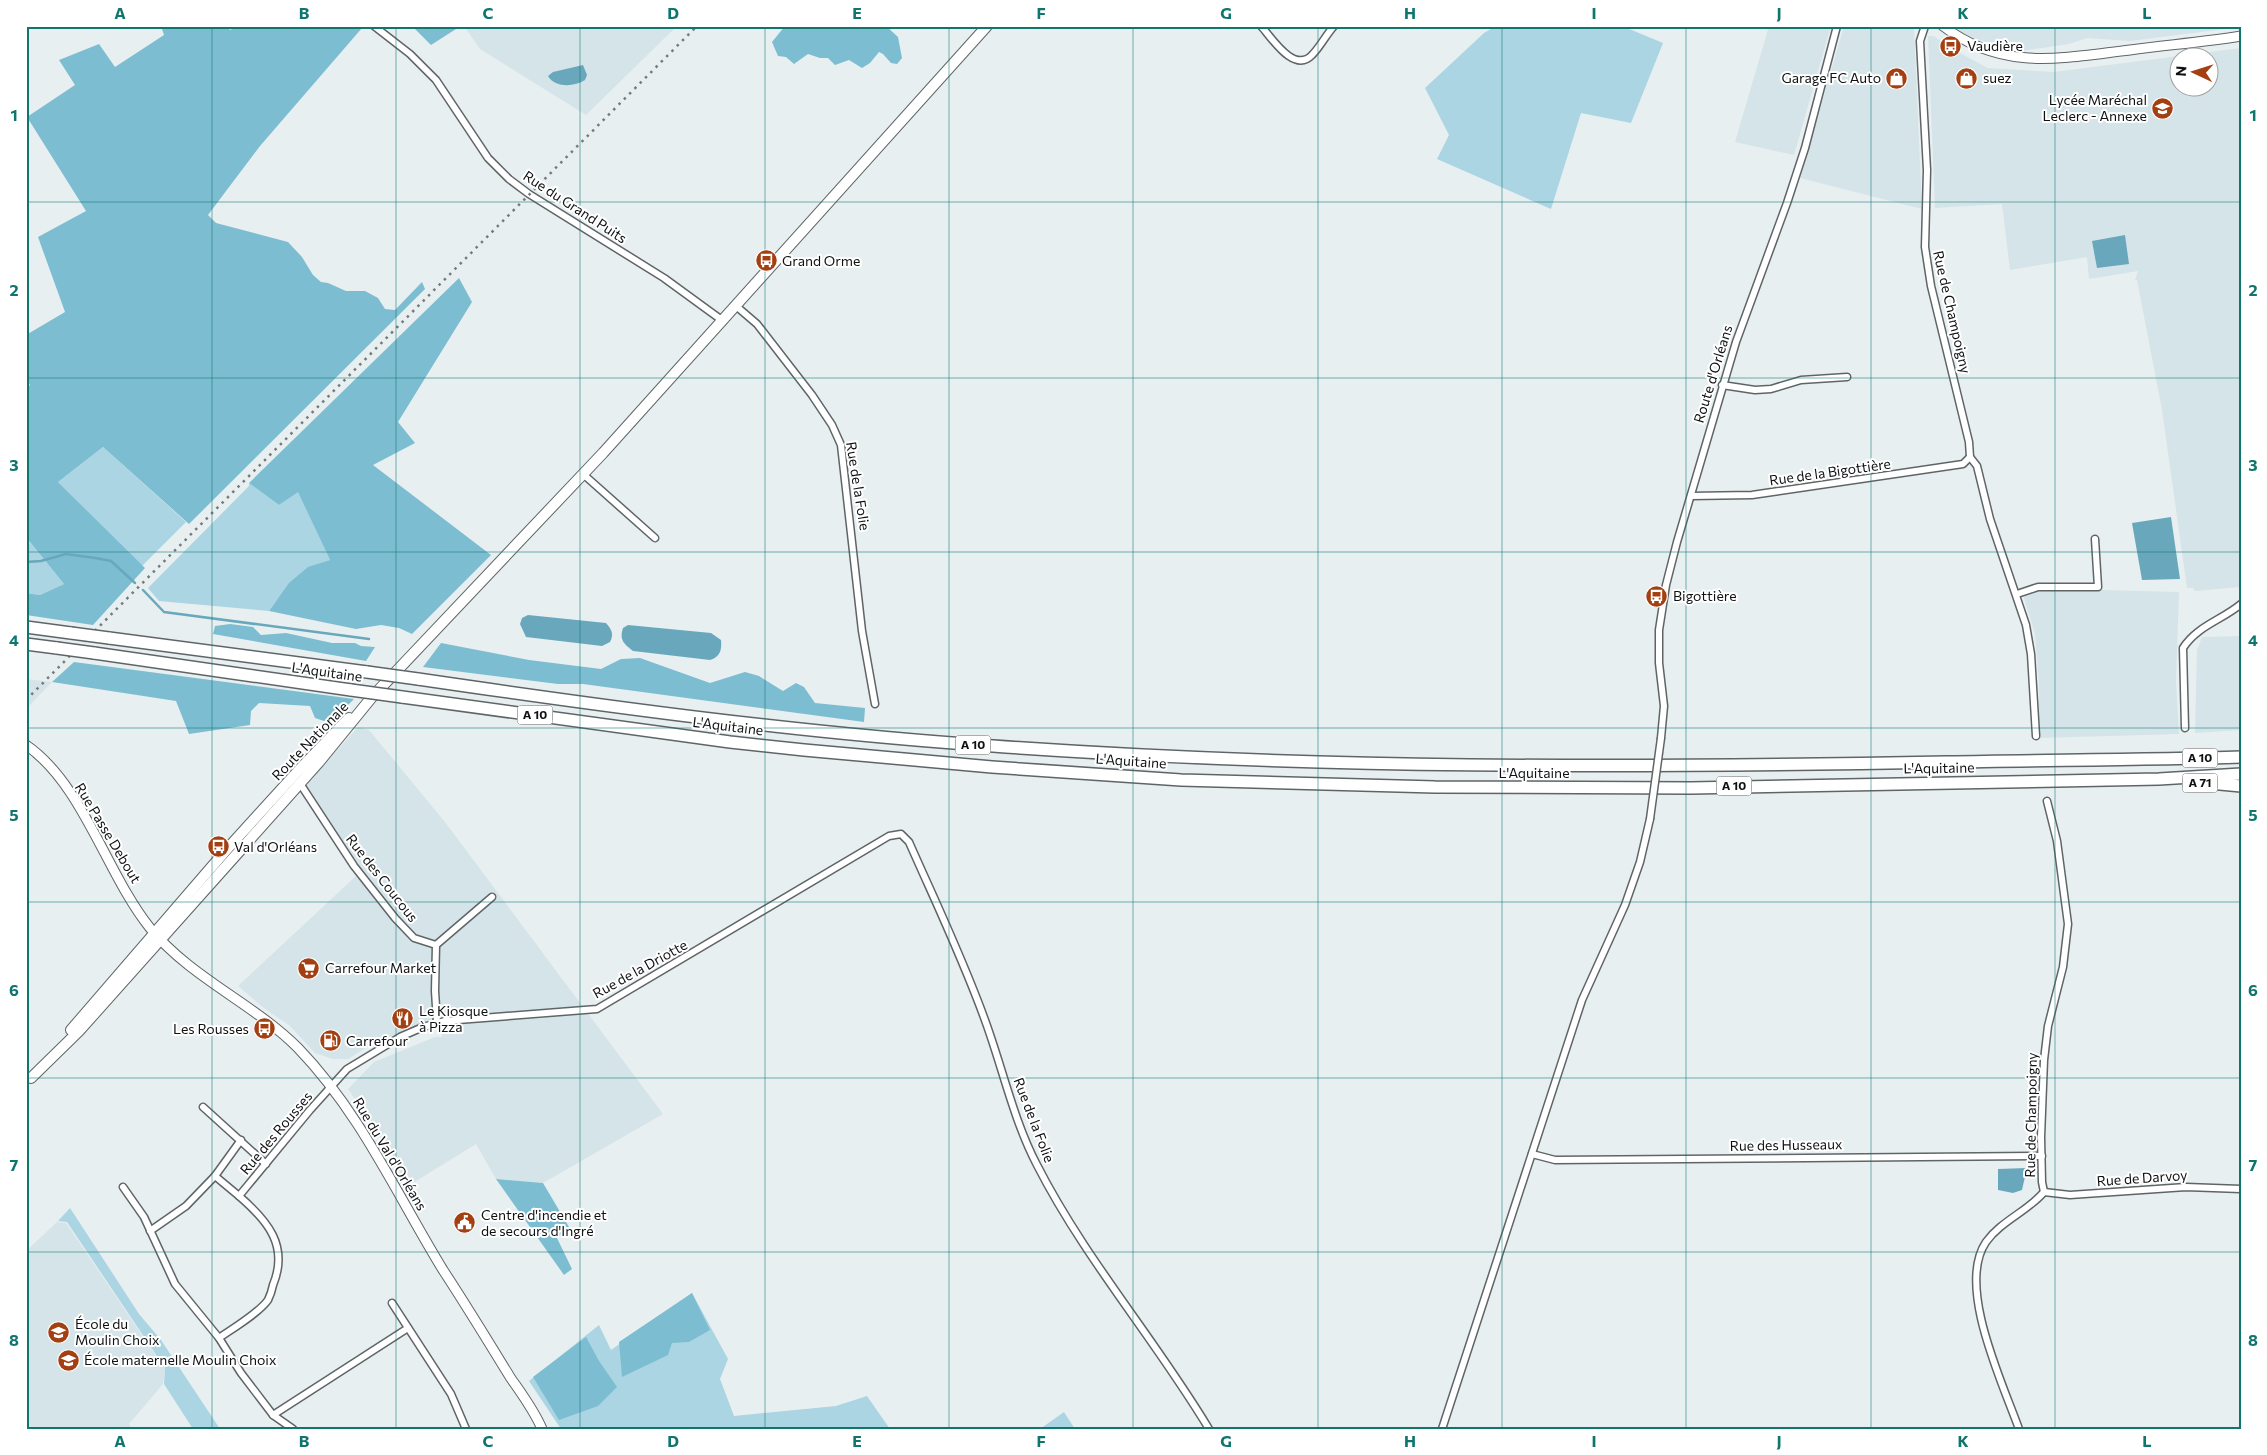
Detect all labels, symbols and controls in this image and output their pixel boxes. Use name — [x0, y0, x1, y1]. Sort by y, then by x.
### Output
text: A — [114, 3, 126, 22]
text: B — [299, 3, 310, 22]
text: C — [483, 3, 494, 22]
text: D — [667, 3, 679, 22]
text: E — [852, 3, 862, 22]
text: F — [1036, 3, 1046, 22]
text: G — [1220, 3, 1232, 22]
text: H — [1404, 3, 1416, 22]
text: I — [1591, 3, 1597, 22]
text: J — [1776, 3, 1782, 22]
text: K — [1957, 3, 1969, 22]
text: L — [2142, 3, 2152, 22]
bus stop icon: Vaudière — [1939, 34, 1963, 58]
place label: Vaudière — [1967, 37, 2023, 54]
north arrow — [2170, 48, 2220, 98]
text: N — [2172, 65, 2189, 77]
shop icon: Garage FC Auto — [1885, 66, 1909, 90]
shop icon: suez — [1955, 66, 1979, 90]
place label: Garage FC Auto — [1781, 69, 1881, 86]
place label: suez — [1983, 69, 2012, 86]
place label: Lycée Maréchal Leclerc - Annexe — [2043, 91, 2147, 124]
school or university icon: Lycée Maréchal Leclerc - Annexe — [2151, 96, 2175, 120]
text: 1 — [10, 105, 18, 124]
text: 1 — [2249, 105, 2257, 124]
street label: Rue du Grand Puits — [520, 167, 630, 246]
bus stop icon: Grand Orme — [754, 249, 778, 273]
street label: Rue de Champoigny — [1930, 249, 1975, 375]
place label: Grand Orme — [782, 252, 860, 269]
text: 2 — [9, 280, 19, 299]
text: 2 — [2248, 280, 2258, 299]
street label: Route d'Orléans — [1690, 323, 1735, 425]
street label: Rue de la Folie — [843, 440, 874, 531]
text: 3 — [9, 455, 19, 474]
street label: Rue de la Bigottière — [1768, 455, 1892, 488]
text: 3 — [2248, 455, 2258, 474]
bus stop icon: Bigottière — [1645, 584, 1669, 608]
place label: Bigottière — [1673, 587, 1737, 604]
text: 4 — [9, 630, 19, 649]
text: 4 — [2248, 630, 2258, 649]
street label: L'Aquitaine — [291, 658, 363, 685]
street label: Route Nationale — [268, 698, 351, 783]
road number: A 10 — [518, 706, 552, 724]
street label: L'Aquitaine — [692, 713, 764, 738]
road number: A 10 — [956, 736, 990, 754]
road number: A 10 — [2182, 748, 2218, 768]
street label: L'Aquitaine — [1095, 750, 1167, 771]
street label: L'Aquitaine — [1903, 758, 1975, 777]
street label: L'Aquitaine — [1498, 764, 1570, 781]
road number: A 71 — [2182, 774, 2218, 792]
road number: A 10 — [1716, 776, 1752, 796]
street label: Rue Passe Debout — [72, 780, 145, 886]
text: 5 — [9, 805, 19, 824]
text: 5 — [2248, 805, 2258, 824]
street label: Rue des Coucous — [343, 830, 422, 925]
bus stop icon: Val d'Orléans — [206, 835, 230, 859]
place label: Val d'Orléans — [234, 838, 317, 855]
street label: Rue de la Driotte — [590, 936, 690, 1002]
supermarket icon: Carrefour Market — [297, 956, 321, 980]
place label: Carrefour Market — [325, 959, 437, 976]
text: 6 — [9, 980, 19, 999]
text: 6 — [2248, 980, 2258, 999]
place label: Le Kiosque à Pizza — [419, 1002, 488, 1035]
restaurant icon: Le Kiosque à Pizza — [391, 1007, 415, 1031]
bus stop icon: Les Rousses — [253, 1017, 277, 1041]
place label: Les Rousses — [173, 1020, 249, 1037]
fuel station icon: Carrefour — [318, 1029, 342, 1053]
place label: Carrefour — [346, 1032, 409, 1049]
street label: Rue de Champoigny — [2021, 1052, 2040, 1178]
street label: Rue de la Folie — [1010, 1075, 1058, 1165]
street label: Rue des Rousses — [236, 1088, 315, 1178]
street label: Rue du Val d'Orléans — [350, 1094, 431, 1213]
street label: Rue des Husseaux — [1729, 1135, 1843, 1154]
text: 7 — [10, 1155, 19, 1174]
text: 7 — [2249, 1155, 2258, 1174]
street label: Rue de Darvoy — [2096, 1166, 2188, 1189]
place label: Centre d'incendie et de secours d'Ingré — [481, 1206, 607, 1239]
public building icon: Centre d'incendie et de secours d'Ingré — [453, 1211, 477, 1235]
place label: École du Moulin Choix — [75, 1315, 160, 1348]
school or university icon: École du Moulin Choix — [47, 1320, 71, 1344]
text: 8 — [9, 1330, 19, 1349]
text: 8 — [2248, 1330, 2258, 1349]
school or university icon: École maternelle Moulin Choix — [56, 1348, 80, 1372]
place label: École maternelle Moulin Choix — [84, 1351, 277, 1368]
text: A — [114, 1431, 126, 1450]
text: B — [299, 1431, 310, 1450]
text: C — [483, 1431, 494, 1450]
text: D — [667, 1431, 679, 1450]
text: E — [852, 1431, 862, 1450]
text: F — [1036, 1431, 1046, 1450]
text: G — [1220, 1431, 1232, 1450]
text: H — [1404, 1431, 1416, 1450]
text: I — [1591, 1431, 1597, 1450]
text: J — [1776, 1431, 1782, 1450]
text: K — [1957, 1431, 1969, 1450]
text: L — [2142, 1431, 2152, 1450]

